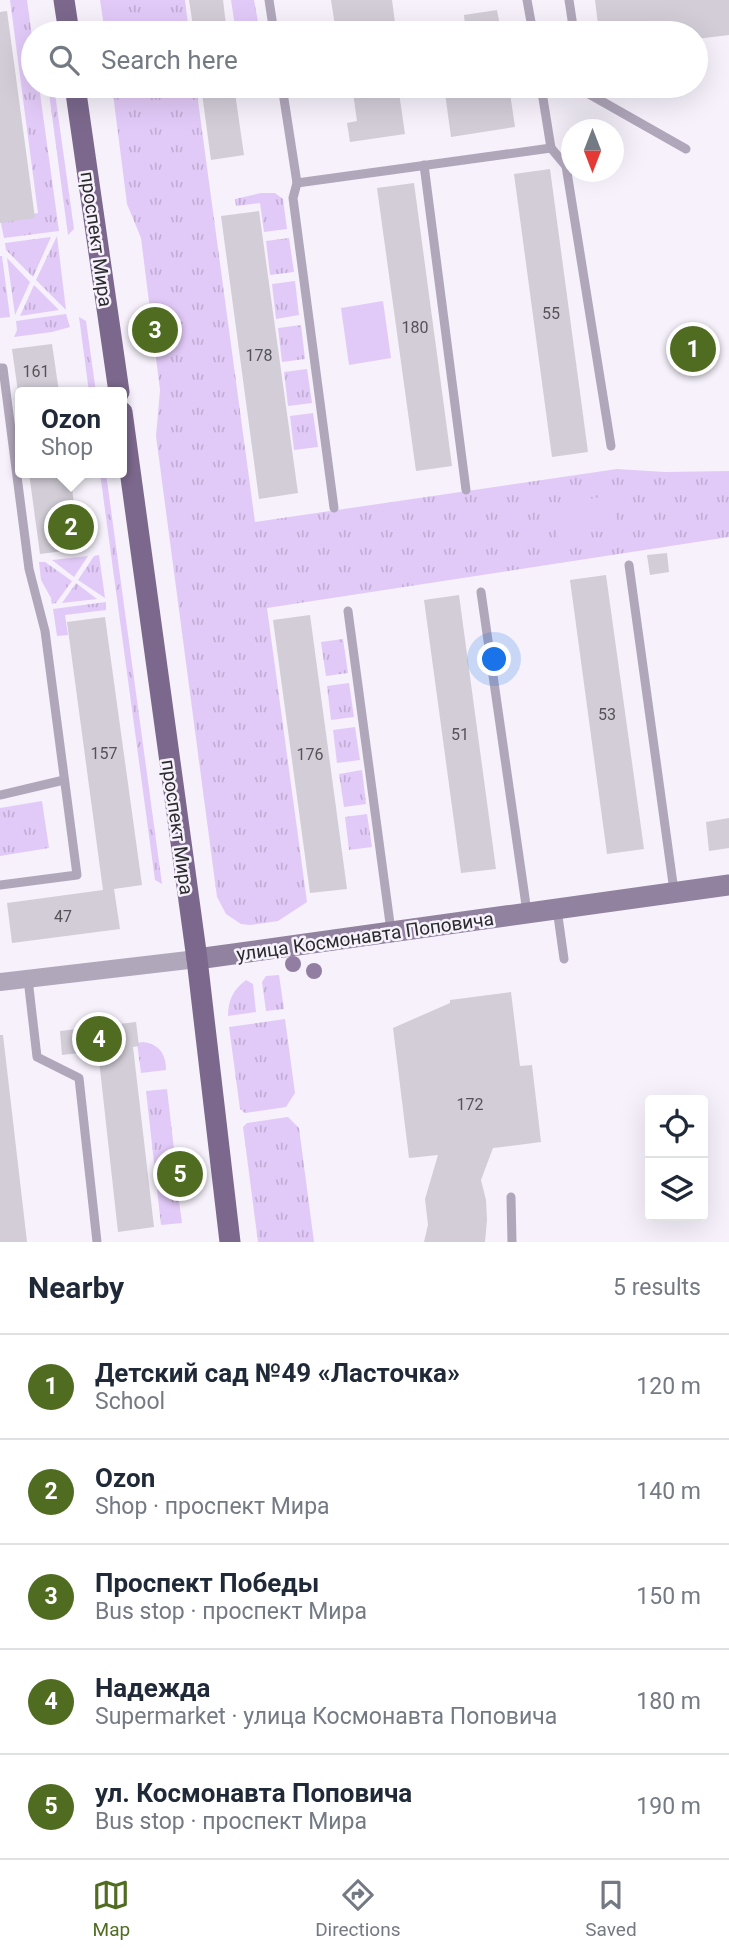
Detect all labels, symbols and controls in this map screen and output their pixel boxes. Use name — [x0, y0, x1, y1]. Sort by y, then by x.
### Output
search box — [21, 21, 708, 98]
icon: search — [45, 41, 83, 79]
text: Search here — [101, 45, 238, 75]
north arrow — [561, 119, 624, 182]
street label: проспект Мира — [76, 170, 117, 308]
pin: 3 — [132, 304, 178, 356]
house number: 55 — [542, 304, 560, 323]
house number: 180 — [402, 318, 428, 337]
pin: 1 — [670, 323, 716, 375]
house number: 178 — [246, 346, 272, 365]
house number: 161 — [23, 362, 49, 381]
popup — [15, 387, 127, 478]
text: Ozon — [41, 404, 101, 434]
text: Shop — [41, 434, 93, 461]
pin: 2 — [48, 501, 94, 553]
your location — [477, 642, 511, 676]
house number: 53 — [598, 705, 616, 724]
house number: 51 — [451, 725, 469, 744]
house number: 157 — [91, 744, 117, 763]
house number: 176 — [297, 745, 323, 764]
street label: проспект Мира — [157, 758, 198, 896]
house number: 47 — [54, 907, 72, 926]
street label: улица Космонавта Поповича — [235, 907, 495, 966]
pin: 4 — [76, 1013, 122, 1065]
house number: 172 — [457, 1095, 483, 1114]
map controls — [645, 1095, 708, 1221]
button: locate — [645, 1095, 708, 1158]
pin: 5 — [157, 1148, 203, 1200]
button: layers — [645, 1158, 708, 1221]
text: Nearby — [28, 1270, 124, 1305]
text: 5 results — [613, 1274, 701, 1301]
text: Детский сад №49 «Ласточка» — [95, 1358, 460, 1388]
text: 1 — [44, 1373, 58, 1400]
text: 120 m — [636, 1373, 701, 1400]
text: School — [95, 1388, 165, 1415]
text: Ozon — [95, 1463, 155, 1493]
text: 2 — [44, 1478, 58, 1505]
text: 140 m — [636, 1478, 701, 1505]
text: Shop · проспект Мира — [95, 1493, 330, 1520]
text: Проспект Победы — [95, 1568, 319, 1598]
text: 3 — [44, 1583, 58, 1610]
text: 150 m — [636, 1583, 701, 1610]
text: Bus stop · проспект Мира — [95, 1598, 367, 1625]
text: Надежда — [95, 1673, 210, 1703]
text: 4 — [44, 1688, 58, 1715]
text: 180 m — [636, 1688, 701, 1715]
text: Supermarket · улица Космонавта Поповича — [95, 1703, 557, 1730]
text: ул. Космонавта Поповича — [95, 1778, 412, 1808]
text: 5 — [44, 1793, 58, 1820]
text: 190 m — [636, 1793, 701, 1820]
text: Bus stop · проспект Мира — [95, 1808, 367, 1835]
tab: Map — [92, 1876, 130, 1941]
tab: Directions — [315, 1876, 400, 1941]
tab: Saved — [585, 1876, 637, 1941]

